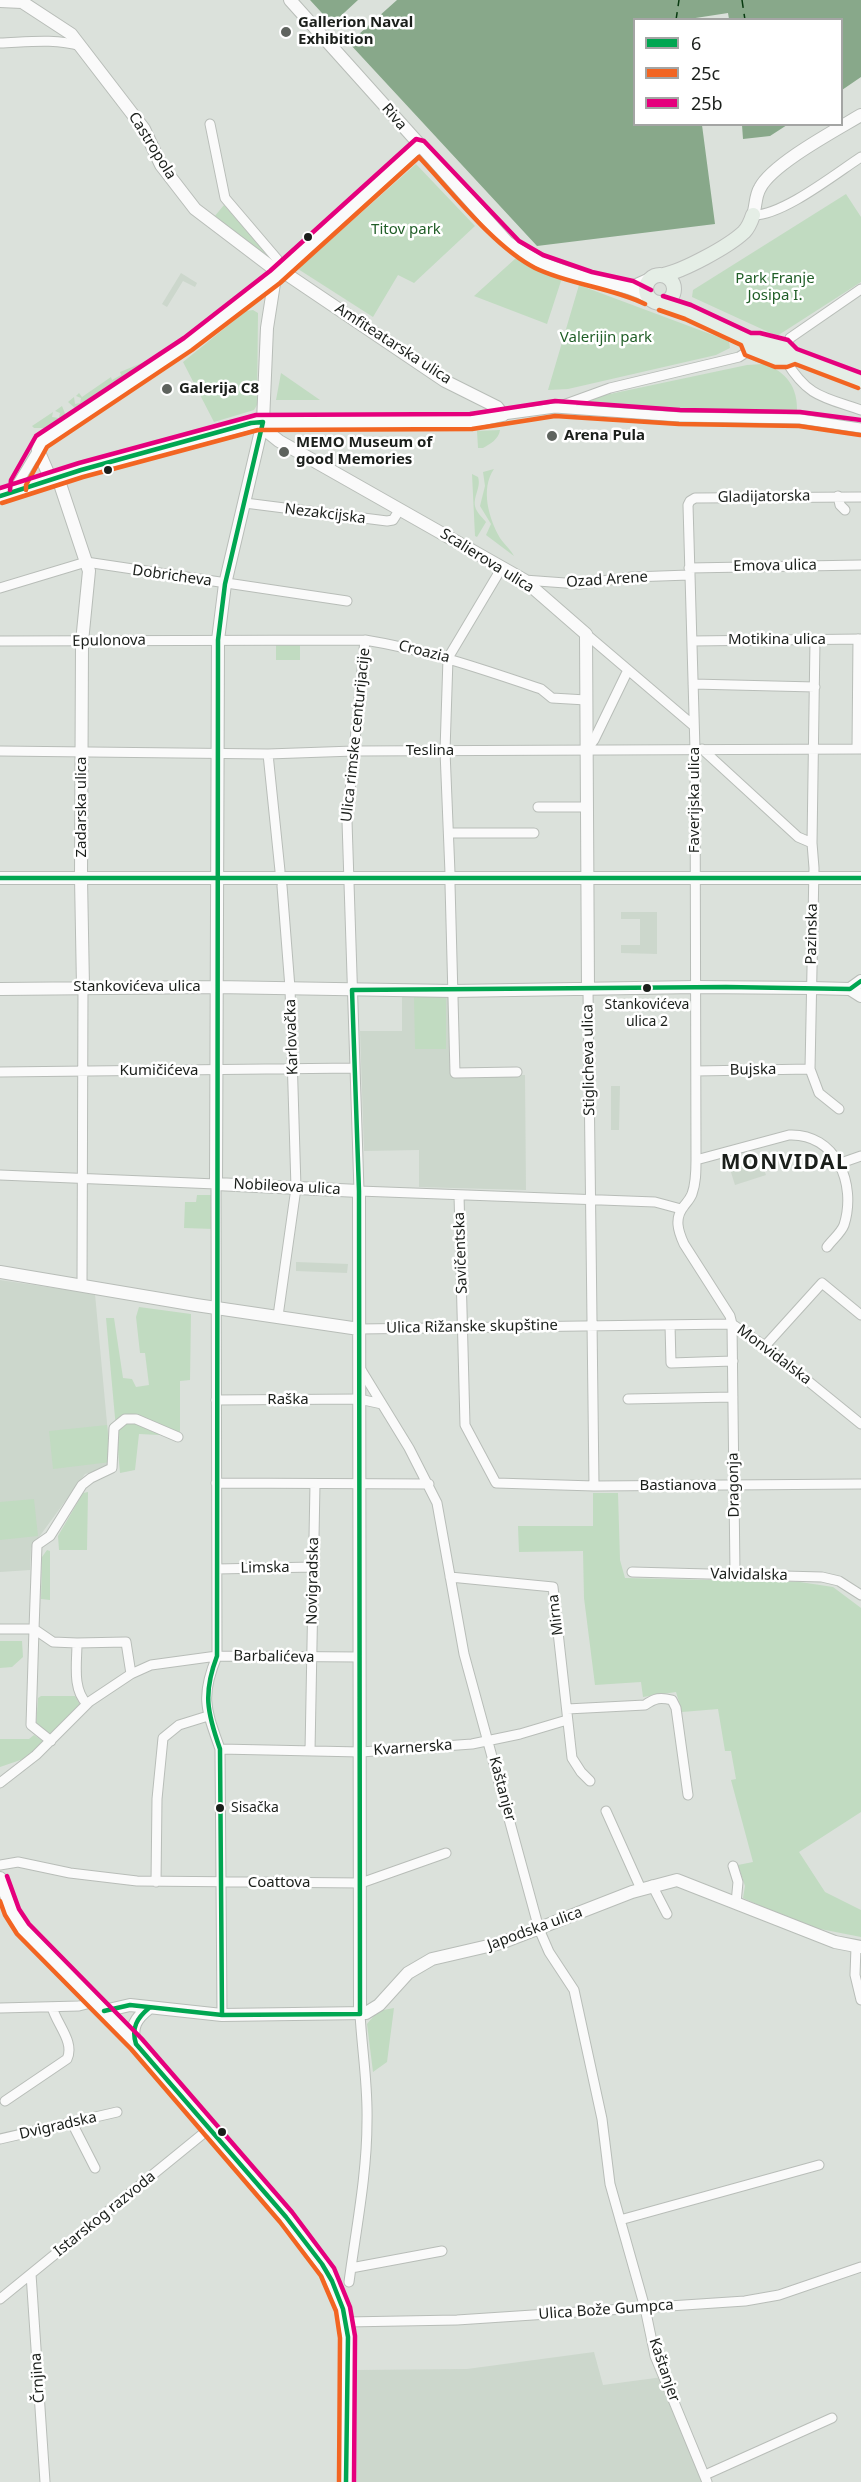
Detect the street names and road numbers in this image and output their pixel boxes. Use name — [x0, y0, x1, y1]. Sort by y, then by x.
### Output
street label: Riva — [378, 100, 410, 134]
street label: Castropola — [124, 109, 180, 183]
street label: Amfiteatarska ulica — [331, 300, 455, 388]
street label: Gladijatorska — [717, 487, 811, 507]
street label: Nezakcijska — [283, 500, 367, 528]
street label: Scalierova ulica — [437, 525, 537, 597]
street label: Emova ulica — [733, 556, 817, 576]
street label: Dobricheva — [131, 562, 213, 590]
street label: Ozad Arene — [565, 568, 649, 592]
street label: Epulonova — [72, 631, 146, 651]
street label: Motikina ulica — [728, 631, 826, 649]
street label: Croazia — [396, 637, 452, 667]
street label: Ulica rimske centurijacije — [338, 647, 374, 823]
street label: Teslina — [406, 742, 454, 760]
street label: Faverijska ulica — [686, 747, 704, 853]
street label: Zadarska ulica — [73, 757, 91, 857]
street label: Pazinska — [802, 903, 822, 965]
street label: Stankovićeva ulica — [73, 978, 201, 996]
street label: Karlovačka — [282, 999, 302, 1075]
street label: Stiglicheva ulica — [579, 1004, 599, 1116]
street label: Bujska — [730, 1061, 776, 1079]
street label: Kumičićeva — [120, 1062, 198, 1080]
street label: Nobileova ulica — [233, 1175, 341, 1199]
street label: Savičentska — [451, 1212, 471, 1294]
street label: Ulica Rižanske skupštine — [386, 1317, 558, 1337]
street label: Monvidalska — [733, 1321, 815, 1389]
street label: Raška — [267, 1391, 309, 1409]
street label: Dragonja — [724, 1452, 744, 1518]
street label: Bastianova — [639, 1477, 717, 1495]
street label: Novigradska — [303, 1537, 323, 1625]
street label: Limska — [240, 1559, 290, 1577]
street label: Valvidalska — [710, 1565, 788, 1585]
street label: Mirna — [545, 1593, 567, 1637]
street label: Barbalićeva — [233, 1647, 315, 1667]
street label: Kvarnerska — [373, 1736, 453, 1760]
street label: Kaštanjer — [485, 1755, 519, 1823]
street label: Coattova — [248, 1874, 310, 1892]
street label: Japodska ulica — [485, 1903, 585, 1955]
street label: Dvigradska — [18, 2108, 98, 2144]
street label: Istarskog razvoda — [51, 2168, 159, 2260]
street label: Ulica Bože Gumpca — [538, 2296, 674, 2324]
street label: Kaštanjer — [645, 2336, 683, 2404]
street label: Črnjina — [27, 2352, 49, 2404]

